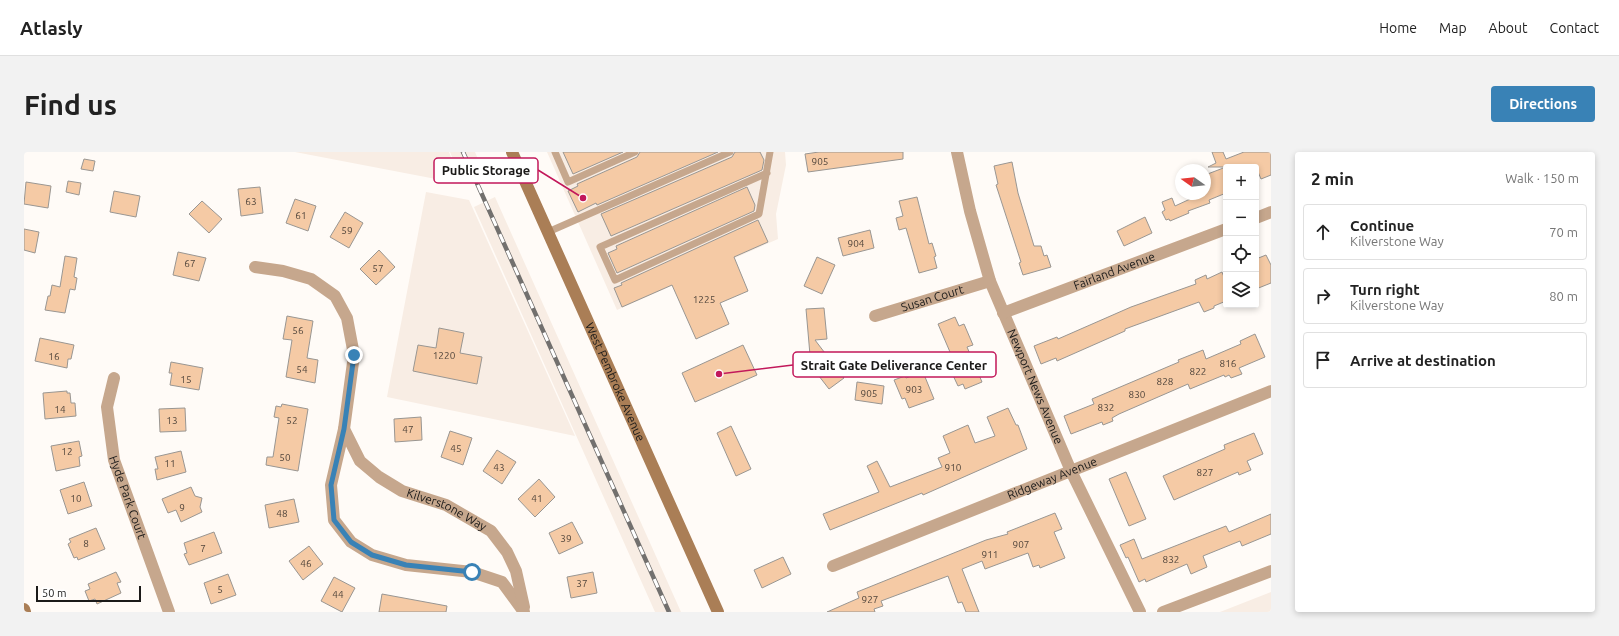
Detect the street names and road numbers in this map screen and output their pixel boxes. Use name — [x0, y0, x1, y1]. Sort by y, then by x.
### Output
street label: Fairland Avenue — [1072, 249, 1157, 292]
street label: Susan Court — [899, 282, 965, 314]
street label: West Pembroke Avenue — [583, 321, 648, 443]
street label: Newport News Avenue — [1005, 327, 1066, 446]
street label: Hyde Park Court — [107, 454, 149, 541]
street label: Ridgeway Avenue — [1005, 454, 1099, 502]
street label: Kilverstone Way — [405, 486, 489, 533]

